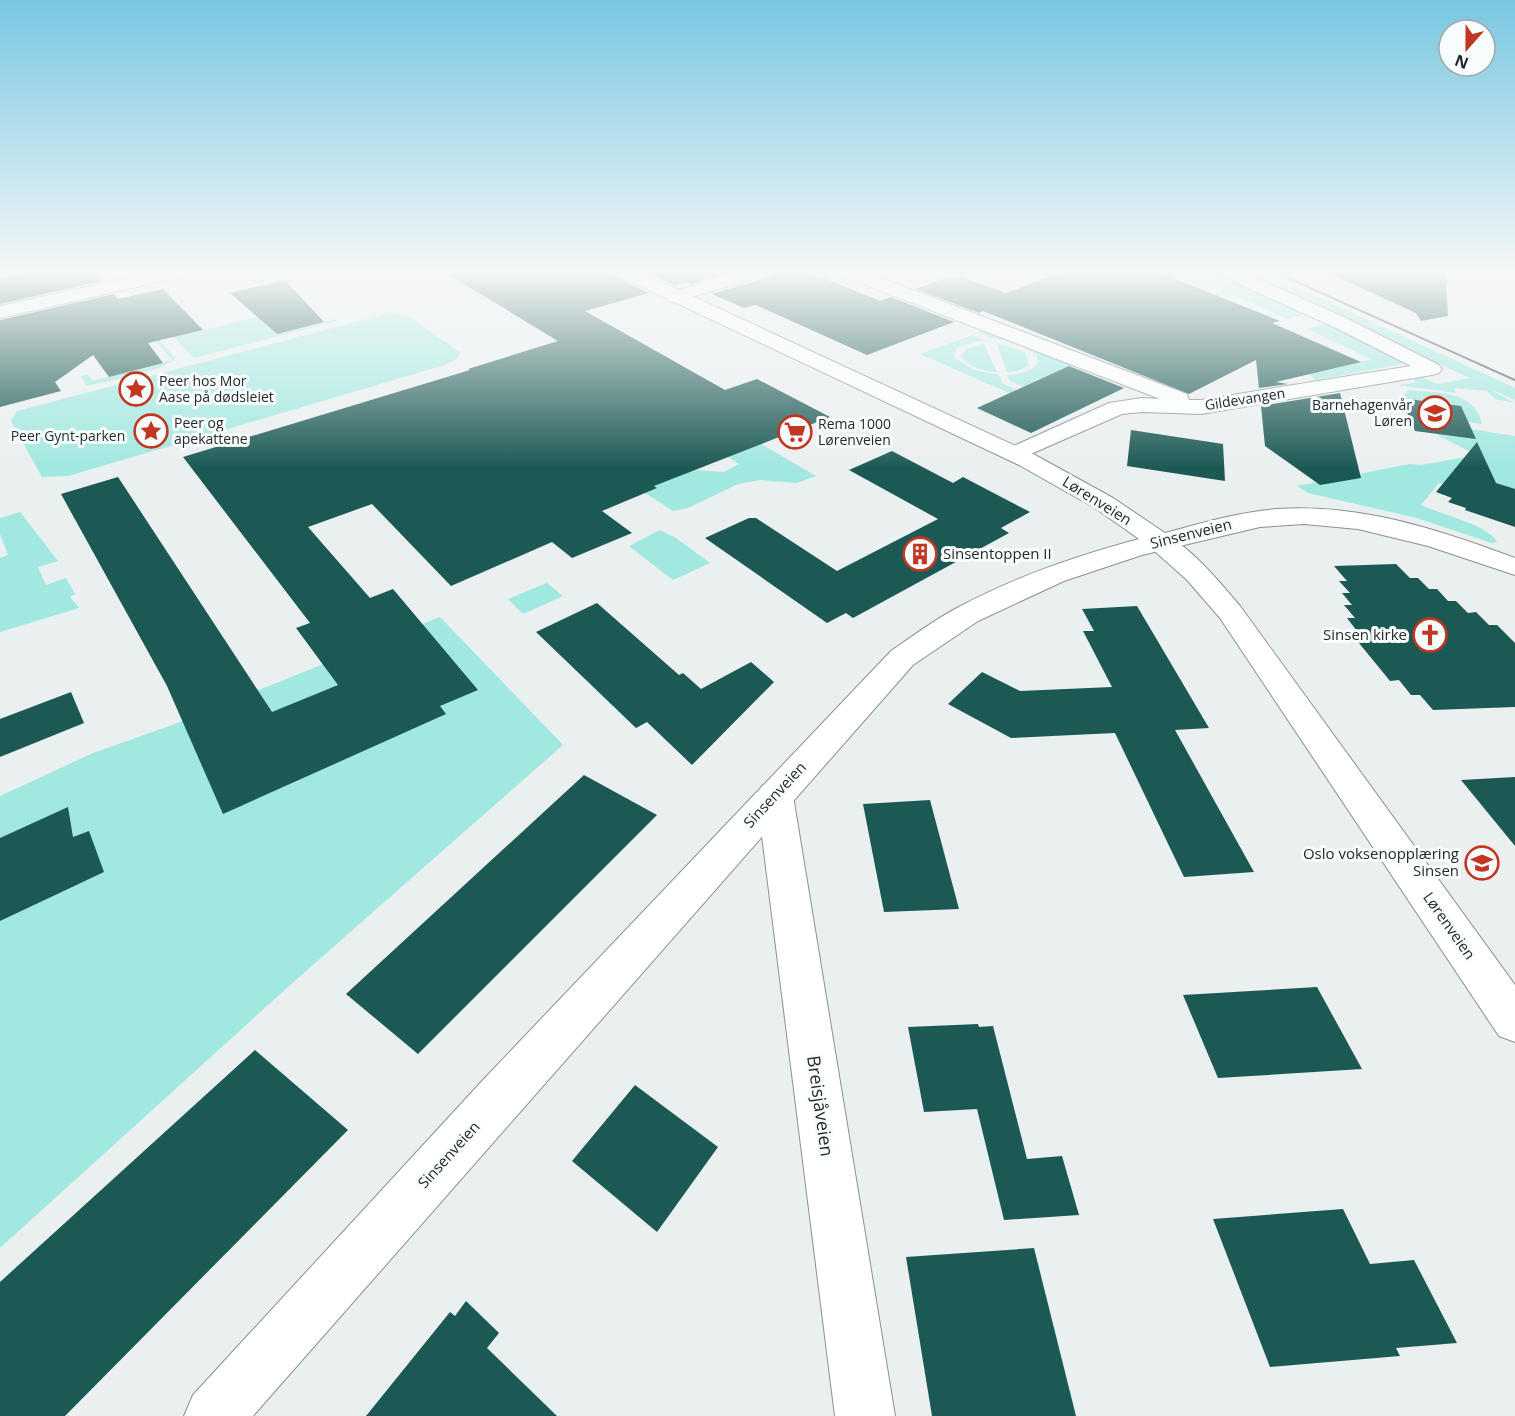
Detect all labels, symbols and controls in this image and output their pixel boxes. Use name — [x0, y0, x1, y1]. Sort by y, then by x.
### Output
north arrow — [1437, 18, 1497, 78]
text: N — [1452, 49, 1472, 75]
place icon: Peer hos Mor Aase på dødsleiet — [118, 371, 154, 407]
place label: Peer hos Mor Aase på dødsleiet — [159, 371, 274, 406]
street label: Gildevangen — [1203, 383, 1286, 414]
place label: Barnehagenvår Løren — [1312, 395, 1412, 430]
school or university icon: Barnehagenvår Løren — [1417, 395, 1453, 431]
place icon: Peer og apekattene — [133, 413, 169, 449]
place label: Peer og apekattene — [174, 413, 248, 448]
supermarket icon: Rema 1000 Lørenveien — [777, 414, 813, 450]
place label: Rema 1000 Lørenveien — [818, 414, 891, 449]
park label: Peer Gynt-parken — [11, 426, 125, 445]
street label: Lørenveien — [1059, 471, 1136, 529]
street label: Sinsenveien — [1148, 513, 1234, 553]
building icon: Sinsentoppen II — [902, 536, 938, 572]
place label: Sinsentoppen II — [943, 543, 1052, 563]
church icon: Sinsen kirke — [1412, 617, 1448, 653]
place label: Sinsen kirke — [1323, 624, 1407, 644]
street label: Sinsenveien — [739, 757, 810, 832]
place label: Oslo voksenopplæring Sinsen — [1303, 843, 1459, 880]
school or university icon: Oslo voksenopplæring Sinsen — [1464, 845, 1500, 881]
street label: Lørenveien — [1419, 888, 1480, 963]
street label: Breisjåveien — [802, 1054, 840, 1158]
street label: Sinsenveien — [413, 1117, 484, 1192]

